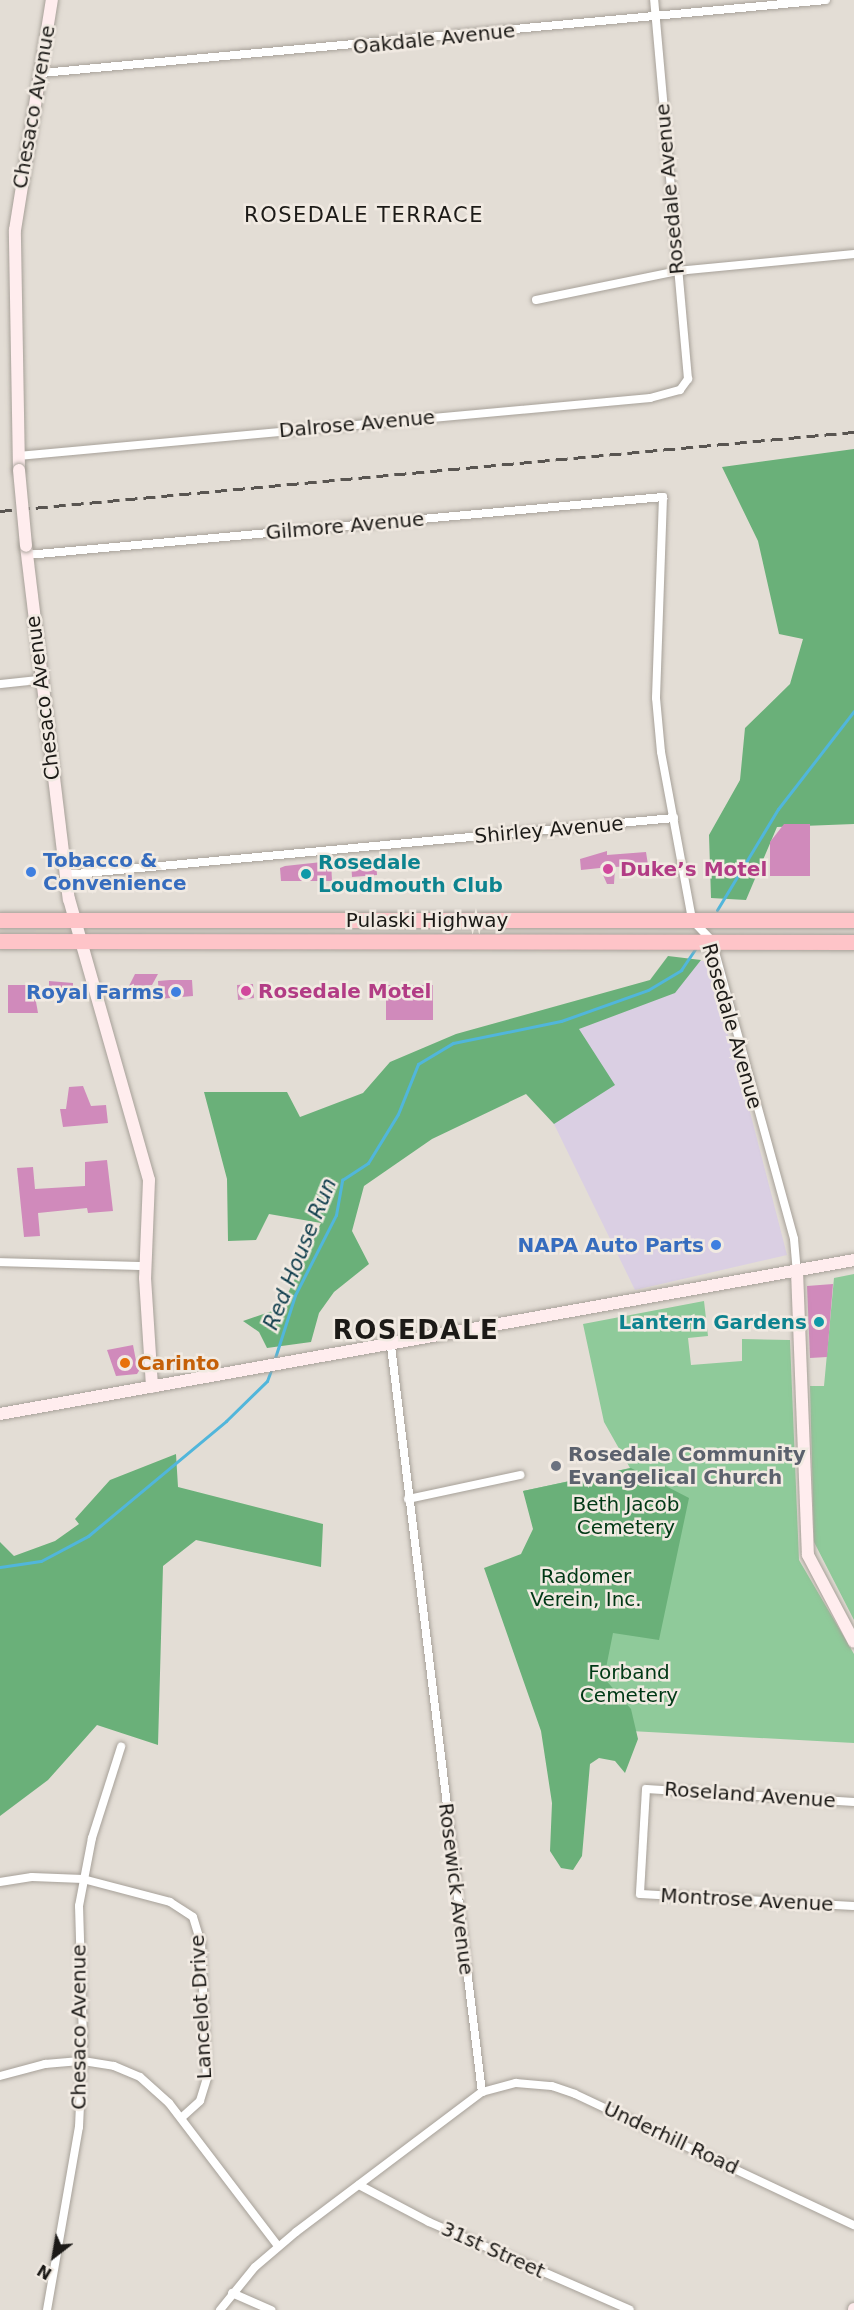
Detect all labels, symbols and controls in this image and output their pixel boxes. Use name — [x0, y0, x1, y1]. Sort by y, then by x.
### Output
street label: Oakdale Avenue — [352, 19, 516, 59]
street label: Chesaco Avenue — [8, 23, 60, 191]
street label: Rosedale Avenue — [651, 103, 689, 275]
district label: ROSEDALE TERRACE — [244, 202, 484, 228]
street label: Dalrose Avenue — [278, 405, 436, 443]
street label: Gilmore Avenue — [265, 507, 425, 545]
street label: Chesaco Avenue — [21, 614, 65, 782]
street label: Shirley Avenue — [473, 812, 625, 848]
place label: Tobacco & Convenience — [43, 849, 187, 896]
place label: Rosedale Loudmouth Club — [318, 850, 503, 897]
place label: Duke’s Motel — [620, 857, 767, 881]
marker: Duke’s Motel — [601, 862, 615, 876]
marker: Tobacco & Convenience — [24, 865, 38, 879]
marker: Rosedale Loudmouth Club — [299, 867, 313, 881]
street label: Pulaski Highway — [346, 908, 508, 932]
street label: Rosedale Avenue — [697, 940, 767, 1112]
place label: Rosedale Motel — [258, 979, 431, 1003]
place label: Royal Farms — [26, 980, 164, 1004]
marker: Rosedale Motel — [239, 984, 253, 998]
marker: Royal Farms — [169, 985, 183, 999]
water label: Red House Run — [258, 1175, 342, 1333]
place label: NAPA Auto Parts — [518, 1233, 704, 1257]
marker: NAPA Auto Parts — [709, 1238, 723, 1252]
place label: Lantern Gardens — [619, 1310, 807, 1334]
district label: ROSEDALE — [333, 1315, 499, 1347]
marker: Lantern Gardens — [812, 1315, 826, 1329]
place label: Carinto — [137, 1351, 219, 1375]
marker: Carinto — [118, 1356, 132, 1370]
place label: Rosedale Community Evangelical Church — [568, 1442, 806, 1489]
marker: Rosedale Community Evangelical Church — [549, 1459, 563, 1473]
park label: Beth Jacob Cemetery — [573, 1493, 679, 1540]
park label: Radomer Verein, Inc. — [530, 1565, 642, 1612]
park label: Forband Cemetery — [580, 1660, 678, 1707]
street label: Roseland Avenue — [663, 1777, 837, 1813]
street label: Rosewick Avenue — [434, 1802, 478, 1976]
street label: Montrose Avenue — [660, 1883, 834, 1917]
street label: Lancelot Drive — [185, 1934, 217, 2080]
street label: Chesaco Avenue — [67, 1944, 91, 2110]
street label: Underhill Road — [600, 2096, 742, 2180]
street label: 31st Street — [437, 2216, 549, 2284]
north arrow — [24, 2226, 84, 2286]
text: N — [34, 2260, 55, 2283]

